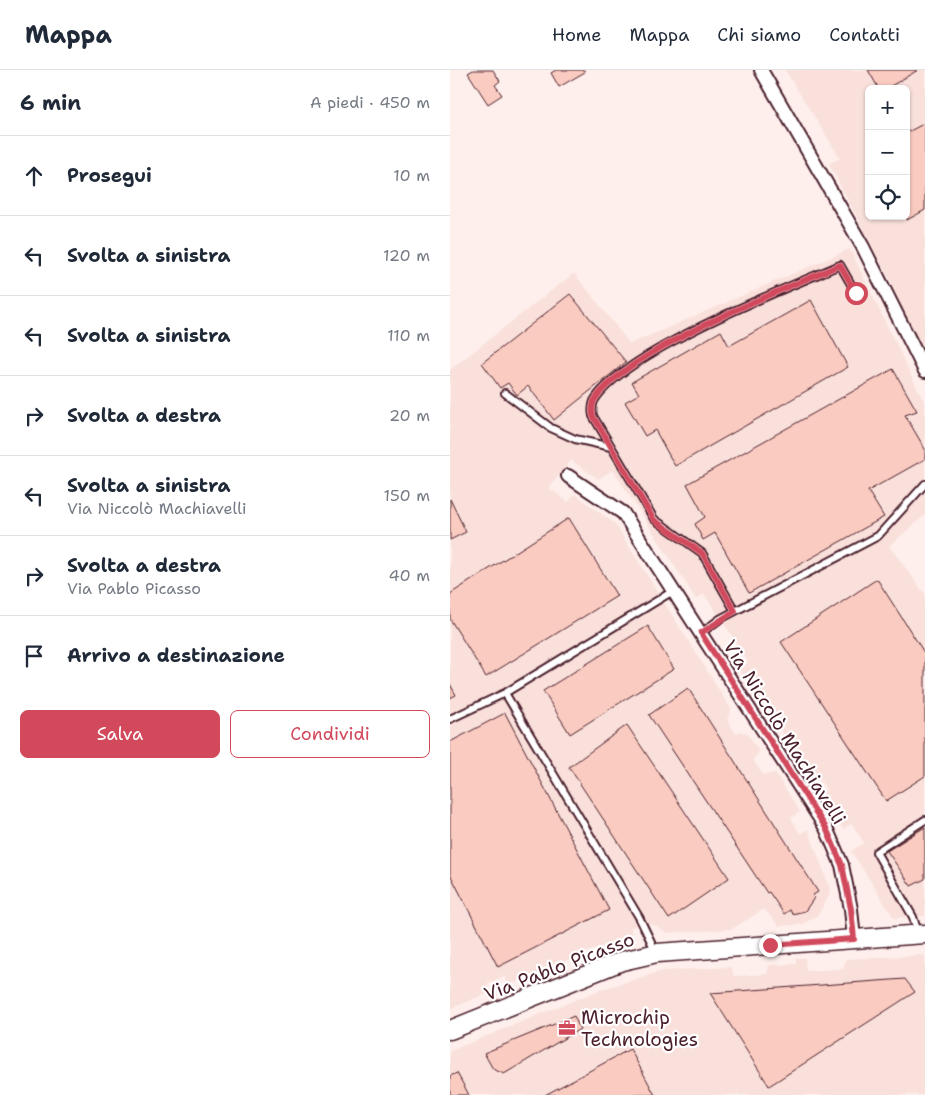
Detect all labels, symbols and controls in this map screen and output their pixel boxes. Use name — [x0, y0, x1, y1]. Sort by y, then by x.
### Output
text: Mappa — [25, 19, 112, 51]
text: Home — [552, 23, 601, 47]
text: Mappa — [629, 23, 689, 47]
text: Chi siamo — [717, 23, 801, 47]
text: Contatti — [829, 23, 900, 47]
map controls — [865, 85, 910, 220]
button: + — [865, 85, 910, 130]
text: 6 min — [20, 89, 81, 117]
text: A piedi · 450 m — [310, 92, 430, 113]
button: − — [865, 130, 910, 175]
icon: ahead — [20, 162, 48, 190]
text: Prosegui — [67, 163, 152, 188]
text: 10 m — [393, 165, 430, 186]
button: locate — [865, 175, 910, 220]
icon: left — [20, 242, 48, 270]
text: Svolta a sinistra — [67, 243, 230, 268]
text: 120 m — [383, 245, 430, 266]
route start — [845, 282, 868, 305]
icon: left — [20, 322, 48, 350]
text: Svolta a sinistra — [67, 323, 230, 348]
text: 110 m — [387, 325, 430, 346]
icon: right — [20, 402, 48, 430]
text: Svolta a destra — [67, 403, 221, 428]
text: 20 m — [389, 405, 430, 426]
text: Svolta a sinistra — [67, 473, 230, 498]
icon: left — [20, 482, 48, 510]
text: 150 m — [383, 485, 430, 506]
text: Via Niccolò Machiavelli — [67, 498, 246, 519]
text: Svolta a destra — [67, 553, 221, 578]
icon: right — [20, 562, 48, 590]
text: 40 m — [388, 565, 430, 586]
text: Via Pablo Picasso — [67, 578, 201, 599]
street label: Via Niccolò Machiavelli — [718, 635, 852, 829]
icon: arrive — [20, 642, 48, 670]
text: Arrivo a destinazione — [67, 643, 285, 668]
button: Salva — [20, 710, 220, 758]
button: Condividi — [230, 710, 430, 758]
street label: Via Pablo Picasso — [480, 926, 638, 1007]
route end — [759, 934, 782, 957]
place label: Microchip Technologies — [581, 1005, 698, 1052]
office icon: Microchip Technologies — [557, 1018, 577, 1038]

